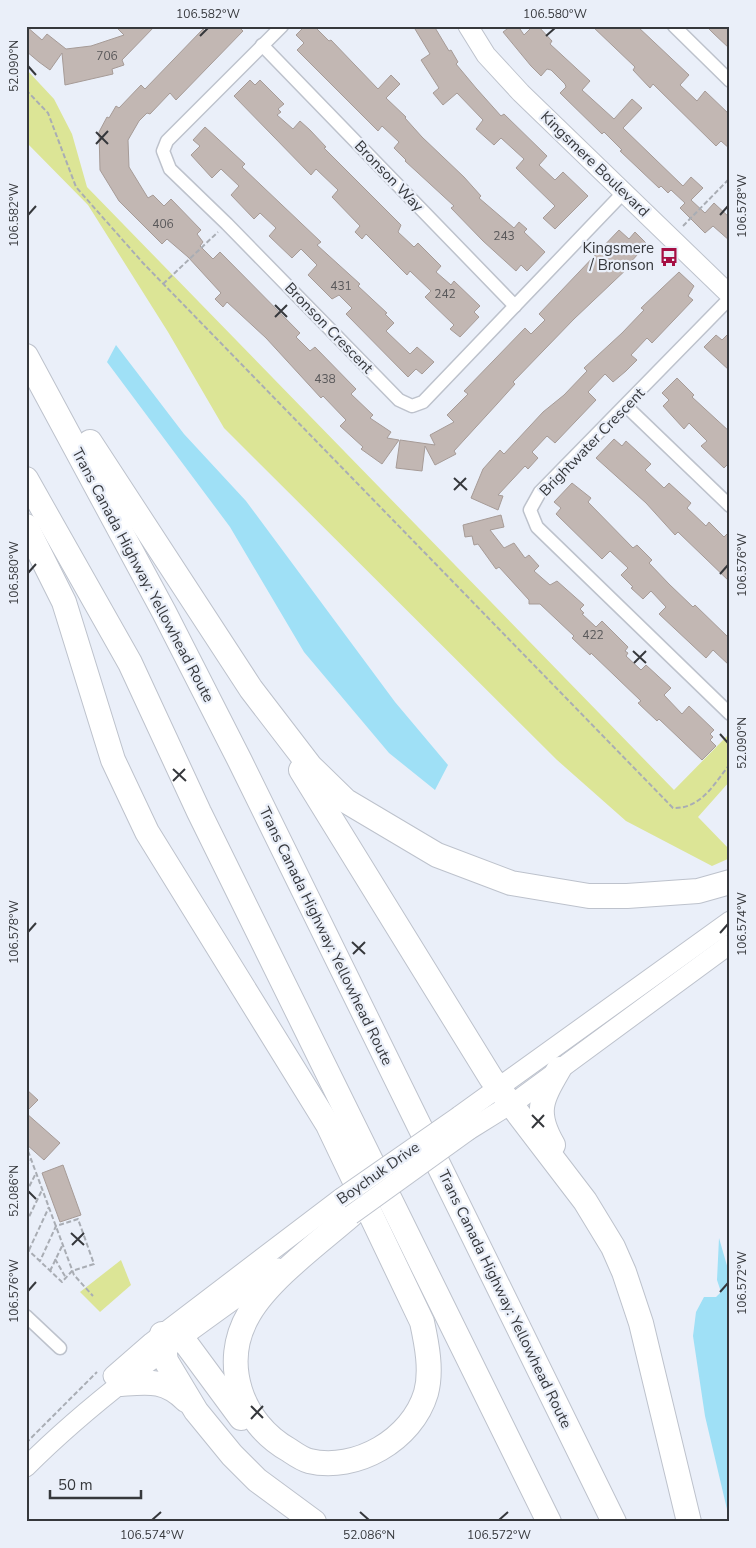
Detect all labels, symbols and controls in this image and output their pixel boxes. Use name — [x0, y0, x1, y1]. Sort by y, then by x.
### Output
text: 106.582°W — [176, 6, 240, 22]
text: 106.580°W — [523, 6, 587, 22]
text: 52.090°N — [6, 40, 22, 92]
house number: 706 — [96, 48, 118, 64]
street label: Kingsmere Boulevard — [536, 107, 654, 221]
street label: Bronson Way — [350, 136, 428, 216]
text: 106.578°W — [734, 174, 750, 238]
text: 106.582°W — [6, 183, 22, 247]
house number: 406 — [152, 216, 174, 232]
house number: 243 — [493, 228, 515, 244]
place label: Kingsmere / Bronson — [583, 238, 654, 275]
bus stop icon: Kingsmere / Bronson — [658, 246, 680, 268]
street label: Bronson Crescent — [280, 278, 378, 378]
house number: 431 — [330, 278, 352, 294]
house number: 242 — [434, 286, 456, 302]
house number: 438 — [314, 371, 336, 387]
street label: Brightwater Crescent — [535, 383, 650, 501]
street label: Trans Canada Highway: Yellowhead Route — [67, 444, 219, 706]
text: 106.576°W — [734, 533, 750, 597]
text: 106.580°W — [6, 541, 22, 605]
house number: 422 — [582, 627, 604, 643]
text: 52.090°N — [734, 717, 750, 769]
street label: Trans Canada Highway: Yellowhead Route — [254, 803, 398, 1069]
text: 106.574°W — [734, 892, 750, 956]
text: 106.578°W — [6, 900, 22, 964]
street label: Boychuk Drive — [333, 1137, 423, 1209]
text: 52.086°N — [6, 1165, 22, 1217]
street label: Trans Canada Highway: Yellowhead Route — [433, 1166, 577, 1432]
text: 106.572°W — [734, 1251, 750, 1315]
text: 106.576°W — [6, 1259, 22, 1323]
scale bar — [50, 1468, 141, 1500]
text: 50 m — [58, 1475, 93, 1495]
text: 106.574°W — [120, 1527, 184, 1543]
text: 52.086°N — [343, 1527, 395, 1543]
text: 106.572°W — [467, 1527, 531, 1543]

